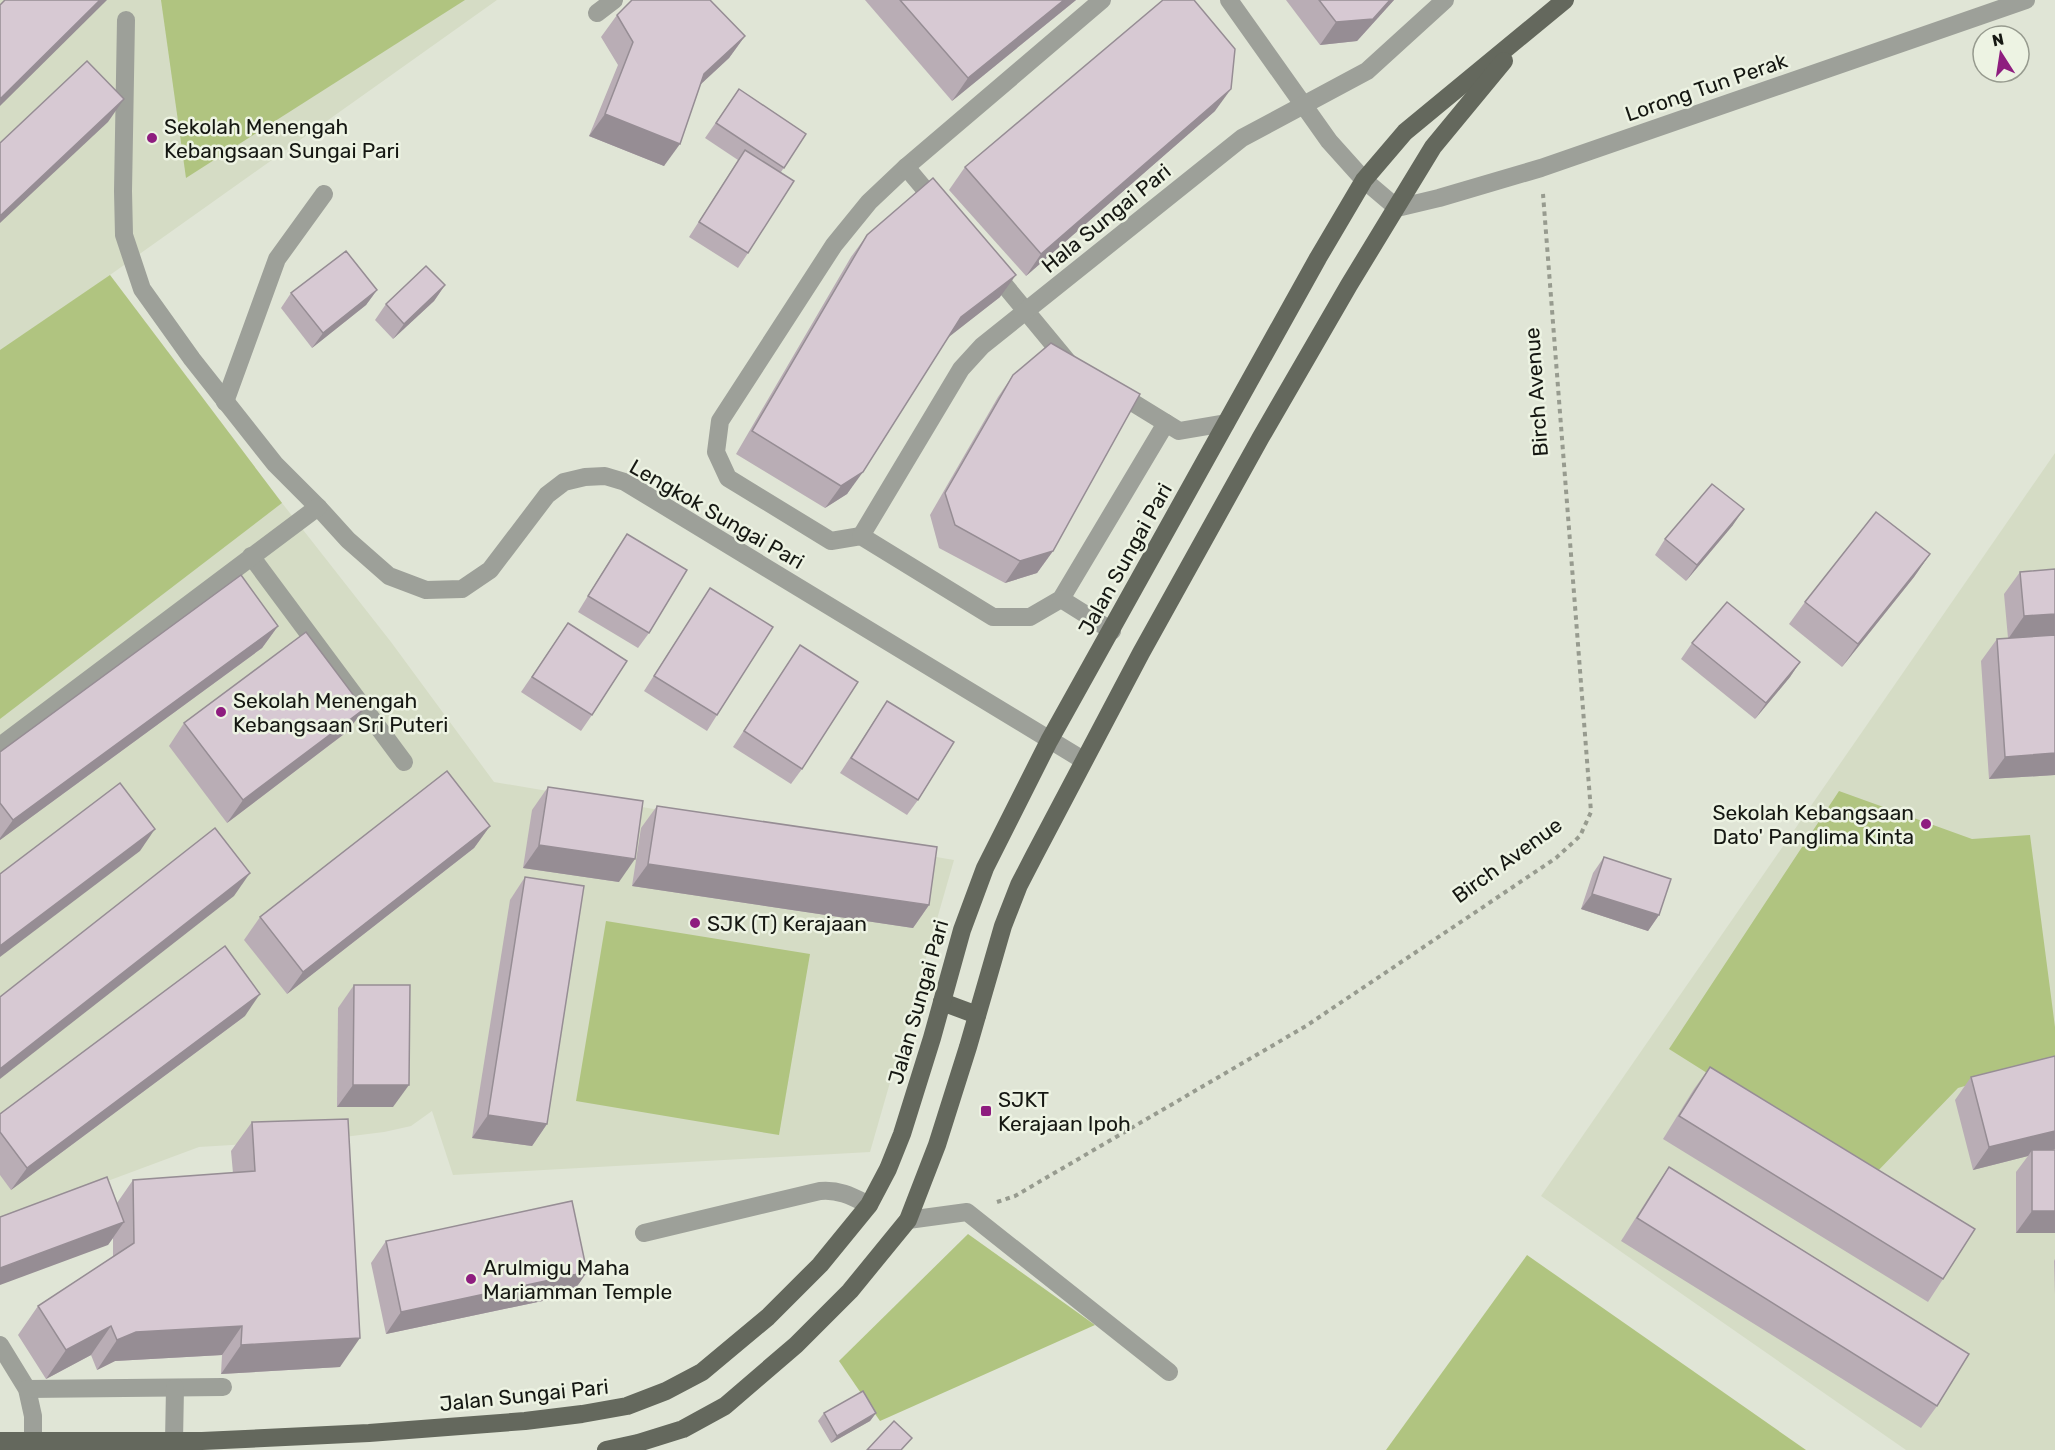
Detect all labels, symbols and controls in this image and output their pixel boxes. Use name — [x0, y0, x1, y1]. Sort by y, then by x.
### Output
north arrow — [1971, 24, 2031, 84]
text: N — [1990, 29, 2006, 50]
street label: Lorong Tun Perak — [1622, 48, 1790, 126]
place label: Sekolah Menengah Kebangsaan Sungai Pari — [164, 114, 400, 163]
marker: Sekolah Menengah Kebangsaan Sungai Pari — [145, 131, 159, 145]
street label: Hala Sungai Pari — [1036, 158, 1176, 278]
street label: Birch Avenue — [1519, 327, 1553, 457]
street label: Lengkok Sungai Pari — [625, 454, 809, 574]
street label: Jalan Sungai Pari — [1073, 479, 1177, 639]
place label: Sekolah Menengah Kebangsaan Sri Puteri — [233, 688, 448, 737]
marker: Sekolah Menengah Kebangsaan Sri Puteri — [214, 705, 228, 719]
place label: Sekolah Kebangsaan Dato' Panglima Kinta — [1712, 800, 1914, 849]
street label: Birch Avenue — [1447, 812, 1567, 908]
marker: Sekolah Kebangsaan Dato' Panglima Kinta — [1919, 817, 1933, 831]
place label: SJK (T) Kerajaan — [707, 911, 867, 936]
marker: SJK (T) Kerajaan — [688, 916, 702, 930]
street label: Jalan Sungai Pari — [883, 917, 953, 1087]
place label: SJKT Kerajaan Ipoh — [998, 1087, 1131, 1136]
marker: SJKT Kerajaan Ipoh — [979, 1104, 993, 1118]
place label: Arulmigu Maha Mariamman Temple — [483, 1255, 672, 1304]
marker: Arulmigu Maha Mariamman Temple — [464, 1272, 478, 1286]
street label: Jalan Sungai Pari — [438, 1374, 610, 1416]

